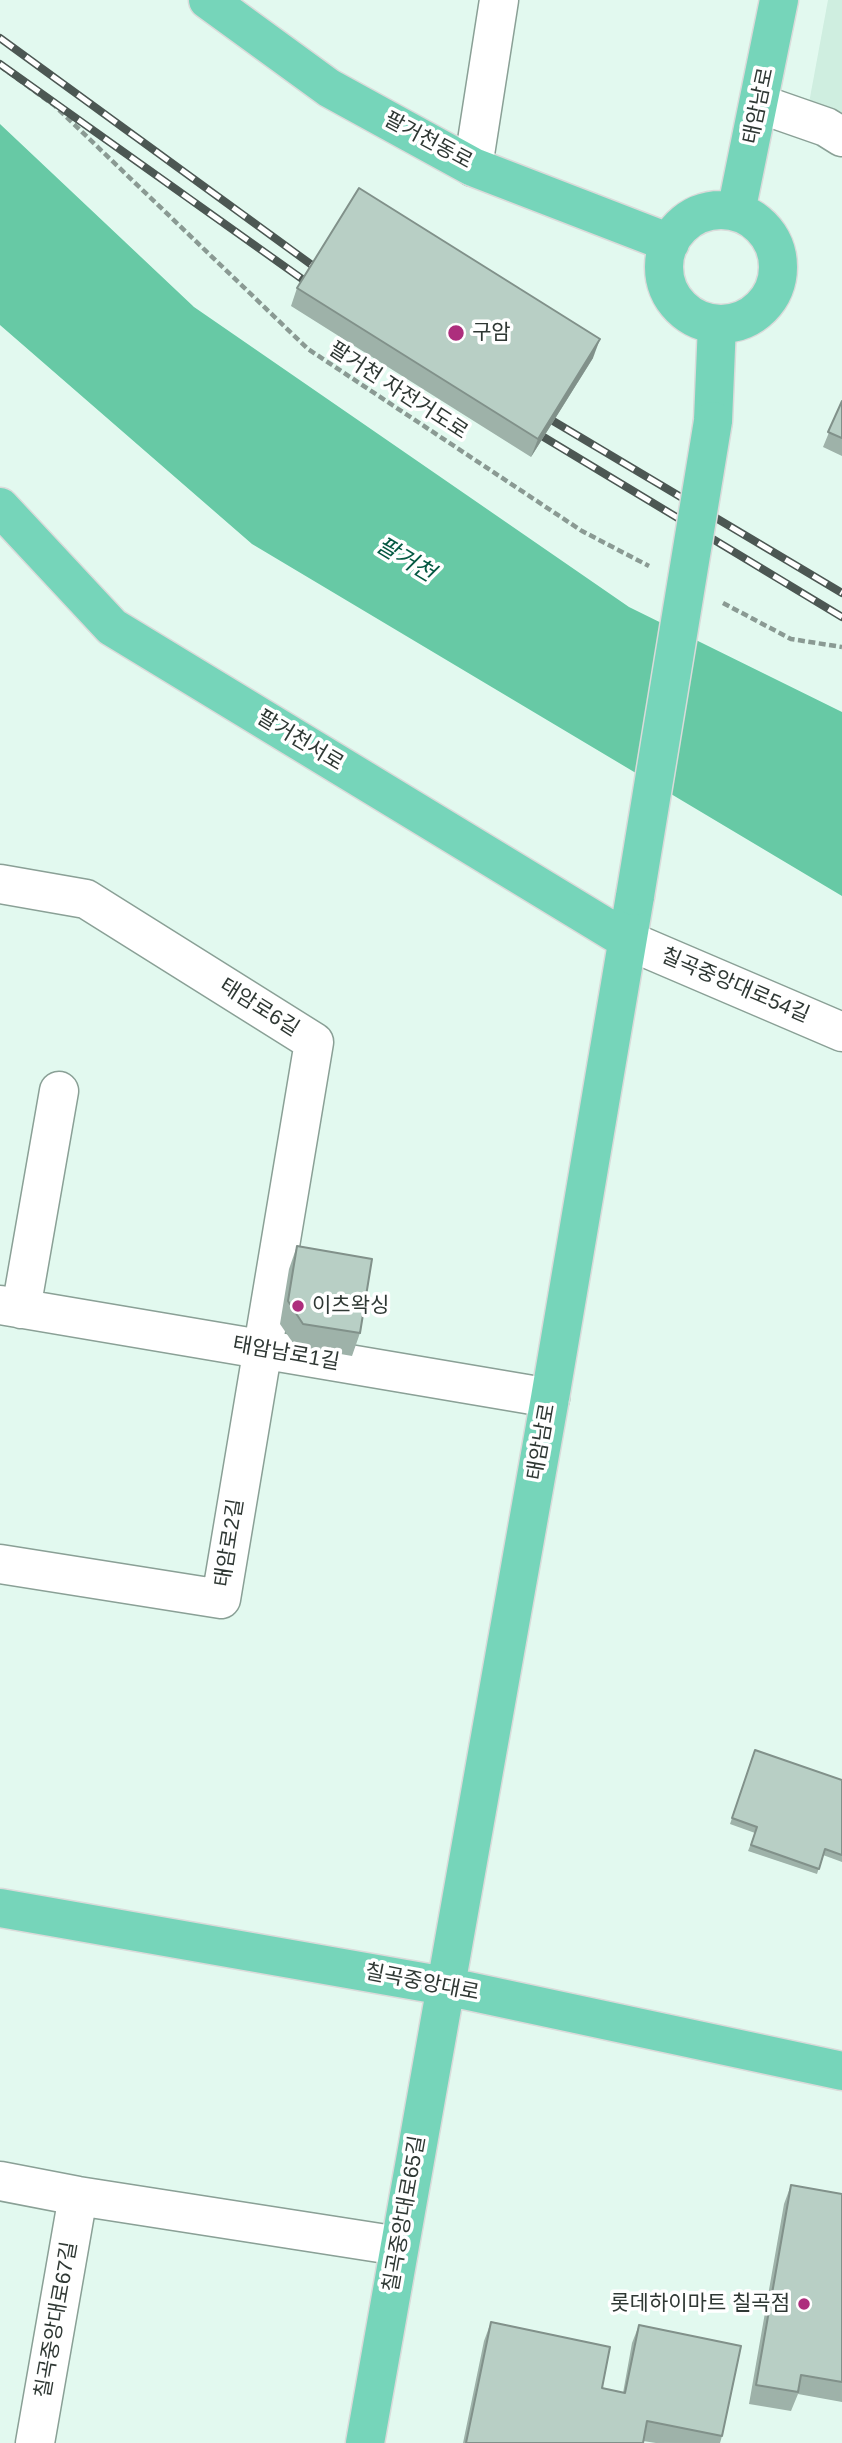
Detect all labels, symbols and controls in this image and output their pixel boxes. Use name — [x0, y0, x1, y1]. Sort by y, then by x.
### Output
street label: 태암남로 — [739, 66, 779, 146]
street label: 팔거천동로 — [379, 107, 477, 175]
place label: 구암 — [472, 320, 511, 346]
marker: 구암 — [446, 323, 466, 343]
street label: 팔거천 자전거도로 — [324, 337, 472, 445]
water label: 팔거천 — [371, 532, 439, 588]
street label: 팔거천서로 — [252, 705, 348, 777]
street label: 칠곡중앙대로54길 — [657, 943, 813, 1029]
street label: 태암로6길 — [215, 974, 303, 1042]
place label: 이츠왁싱 — [312, 1293, 389, 1319]
marker: 이츠왁싱 — [290, 1298, 306, 1314]
street label: 태암남로1길 — [230, 1332, 342, 1376]
street label: 태암남로 — [523, 1402, 561, 1482]
street label: 태암로2길 — [211, 1497, 249, 1589]
street label: 칠곡중앙대로 — [363, 1960, 481, 2006]
street label: 칠곡중앙대로65길 — [379, 2134, 431, 2294]
street label: 칠곡중앙대로67길 — [31, 2240, 83, 2400]
place label: 롯데하이마트 칠곡점 — [610, 2291, 790, 2317]
marker: 롯데하이마트 칠곡점 — [796, 2296, 812, 2312]

